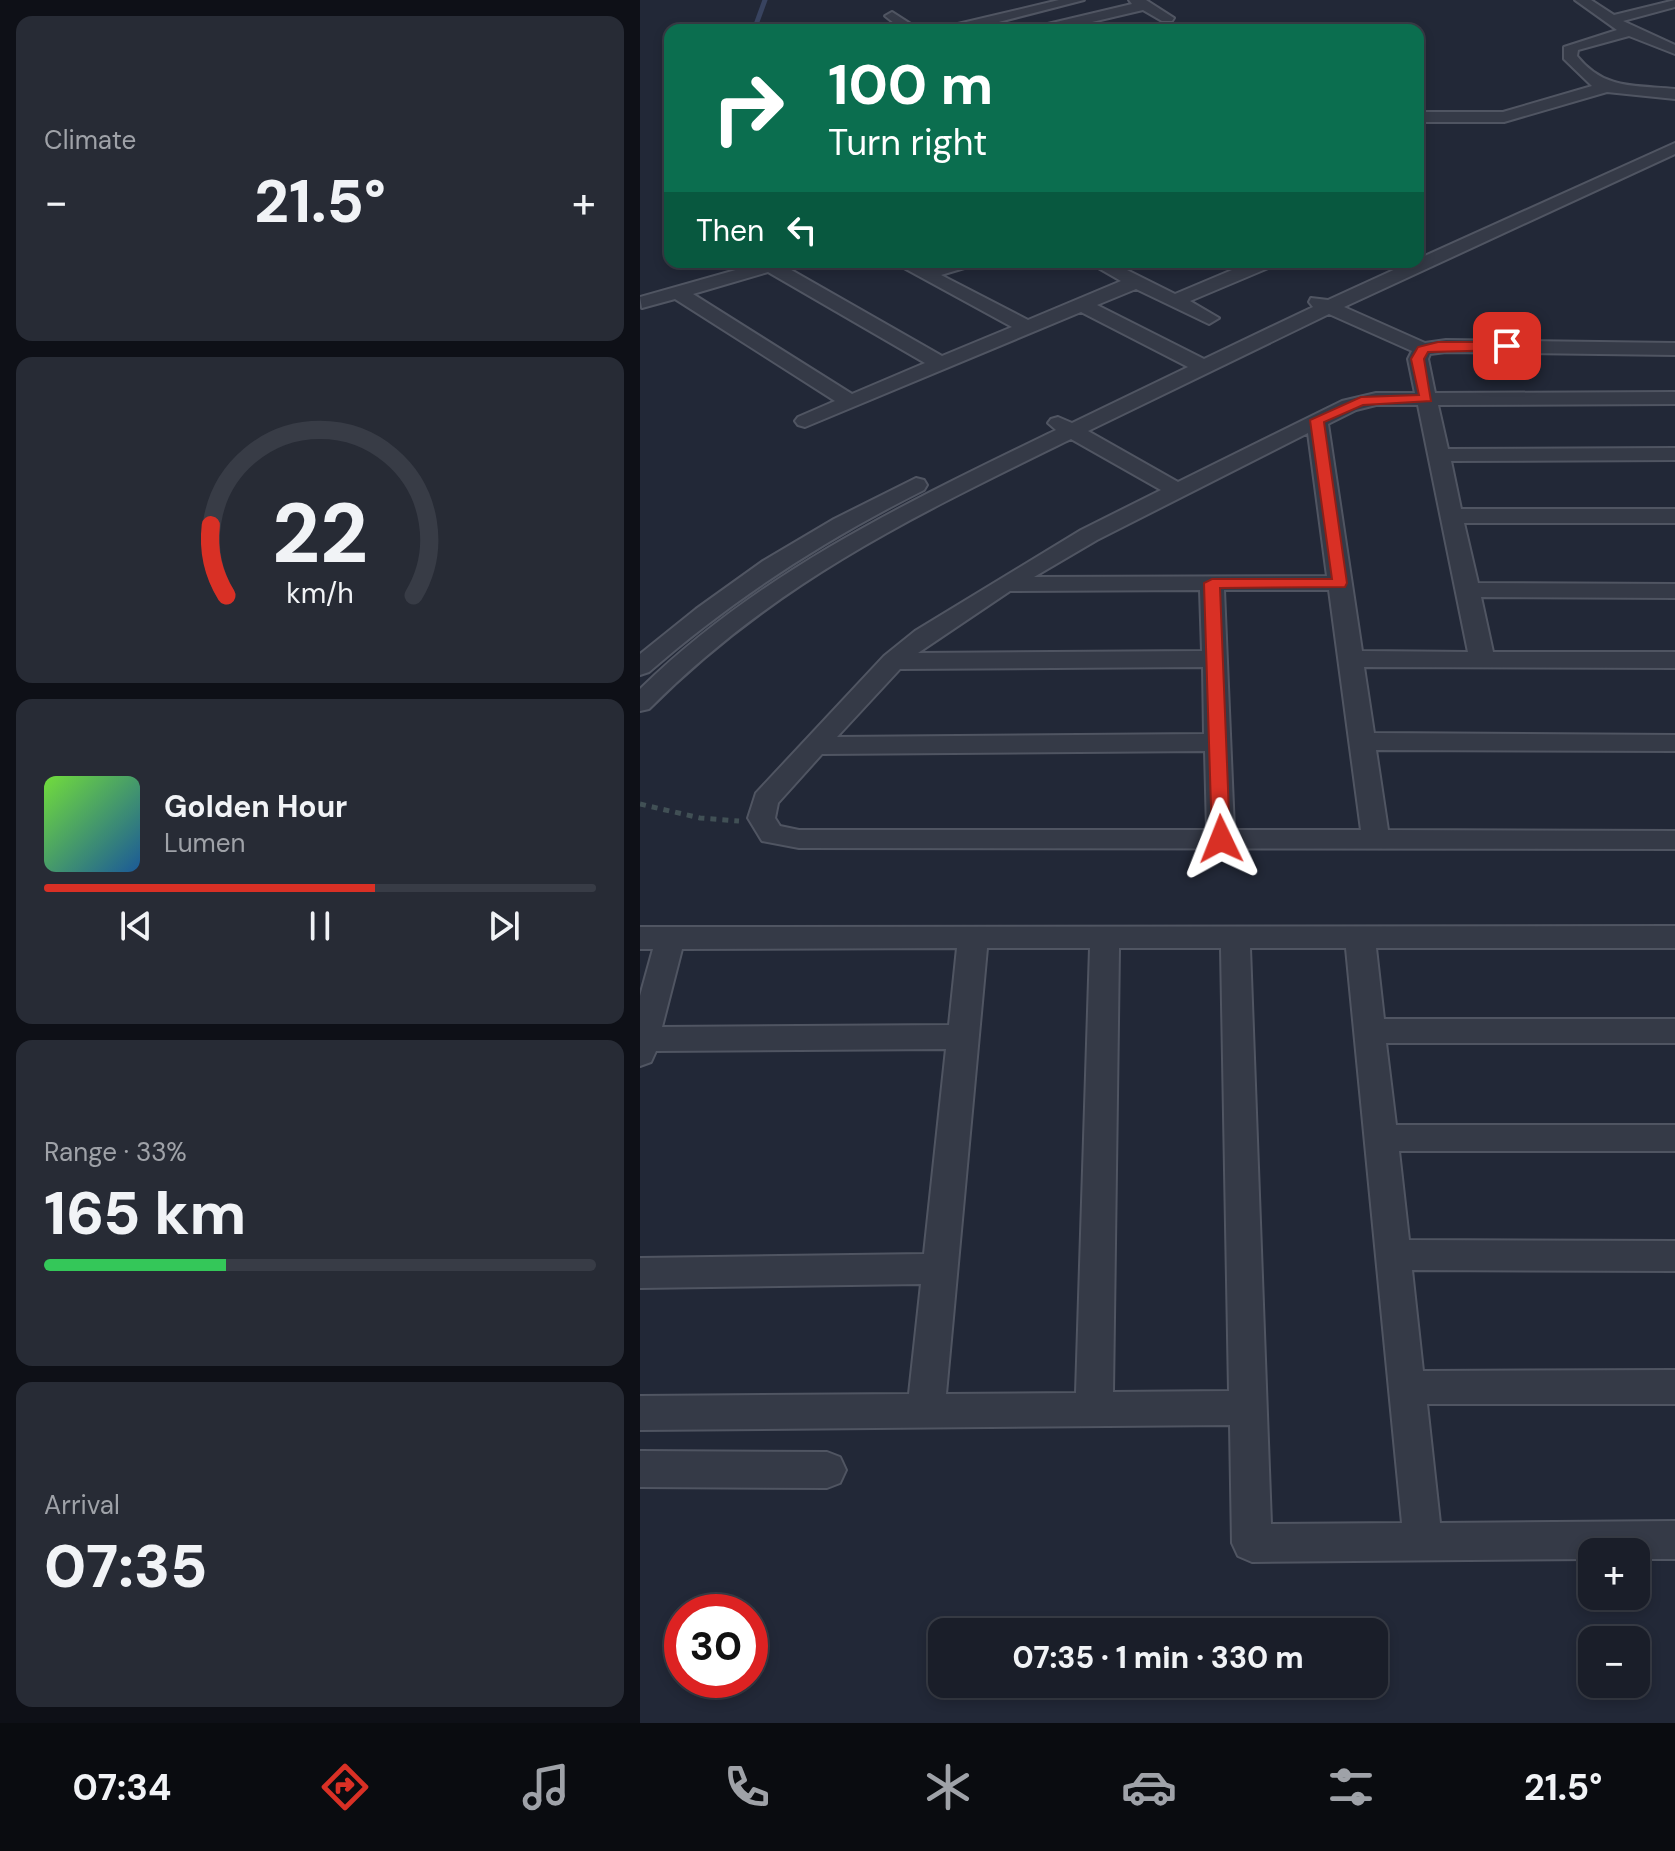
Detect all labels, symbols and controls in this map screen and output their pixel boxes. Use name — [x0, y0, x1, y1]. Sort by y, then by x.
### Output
text: 100 m — [828, 48, 993, 121]
icon: right — [696, 56, 800, 160]
text: Turn right — [828, 119, 987, 166]
text: Climate — [44, 123, 136, 157]
text: 21.5° — [254, 162, 386, 241]
text: − — [44, 173, 68, 231]
text: + — [572, 173, 596, 231]
icon: left — [780, 208, 824, 252]
text: Then — [696, 211, 764, 250]
pin — [1473, 312, 1541, 380]
icon: arrive — [1485, 324, 1529, 368]
text: 22 — [272, 479, 368, 588]
text: km/h — [286, 575, 354, 612]
text: Golden Hour — [164, 787, 347, 826]
position arrow — [1179, 797, 1263, 881]
text: Lumen — [164, 826, 245, 860]
icon: previous — [114, 904, 158, 948]
icon: pause — [298, 904, 342, 948]
icon: next — [482, 904, 526, 948]
text: Range · 33% — [44, 1135, 187, 1169]
text: 165 km — [44, 1174, 246, 1253]
text: Arrival — [44, 1488, 120, 1522]
text: 07:35 — [44, 1527, 208, 1606]
map controls — [1578, 1538, 1650, 1698]
button: + — [1578, 1538, 1650, 1610]
speed limit sign: 30 — [664, 1594, 768, 1698]
button: − — [1578, 1626, 1650, 1698]
text: 07:35 · 1 min · 330 m — [1012, 1638, 1304, 1677]
icon: directions — [317, 1759, 373, 1815]
icon: music — [518, 1759, 574, 1815]
icon: phone — [719, 1759, 775, 1815]
icon: climate — [920, 1759, 976, 1815]
icon: car — [1121, 1759, 1177, 1815]
icon: filters — [1323, 1759, 1379, 1815]
text: 07:34 — [73, 1764, 171, 1811]
text: 21.5° — [1524, 1764, 1602, 1811]

